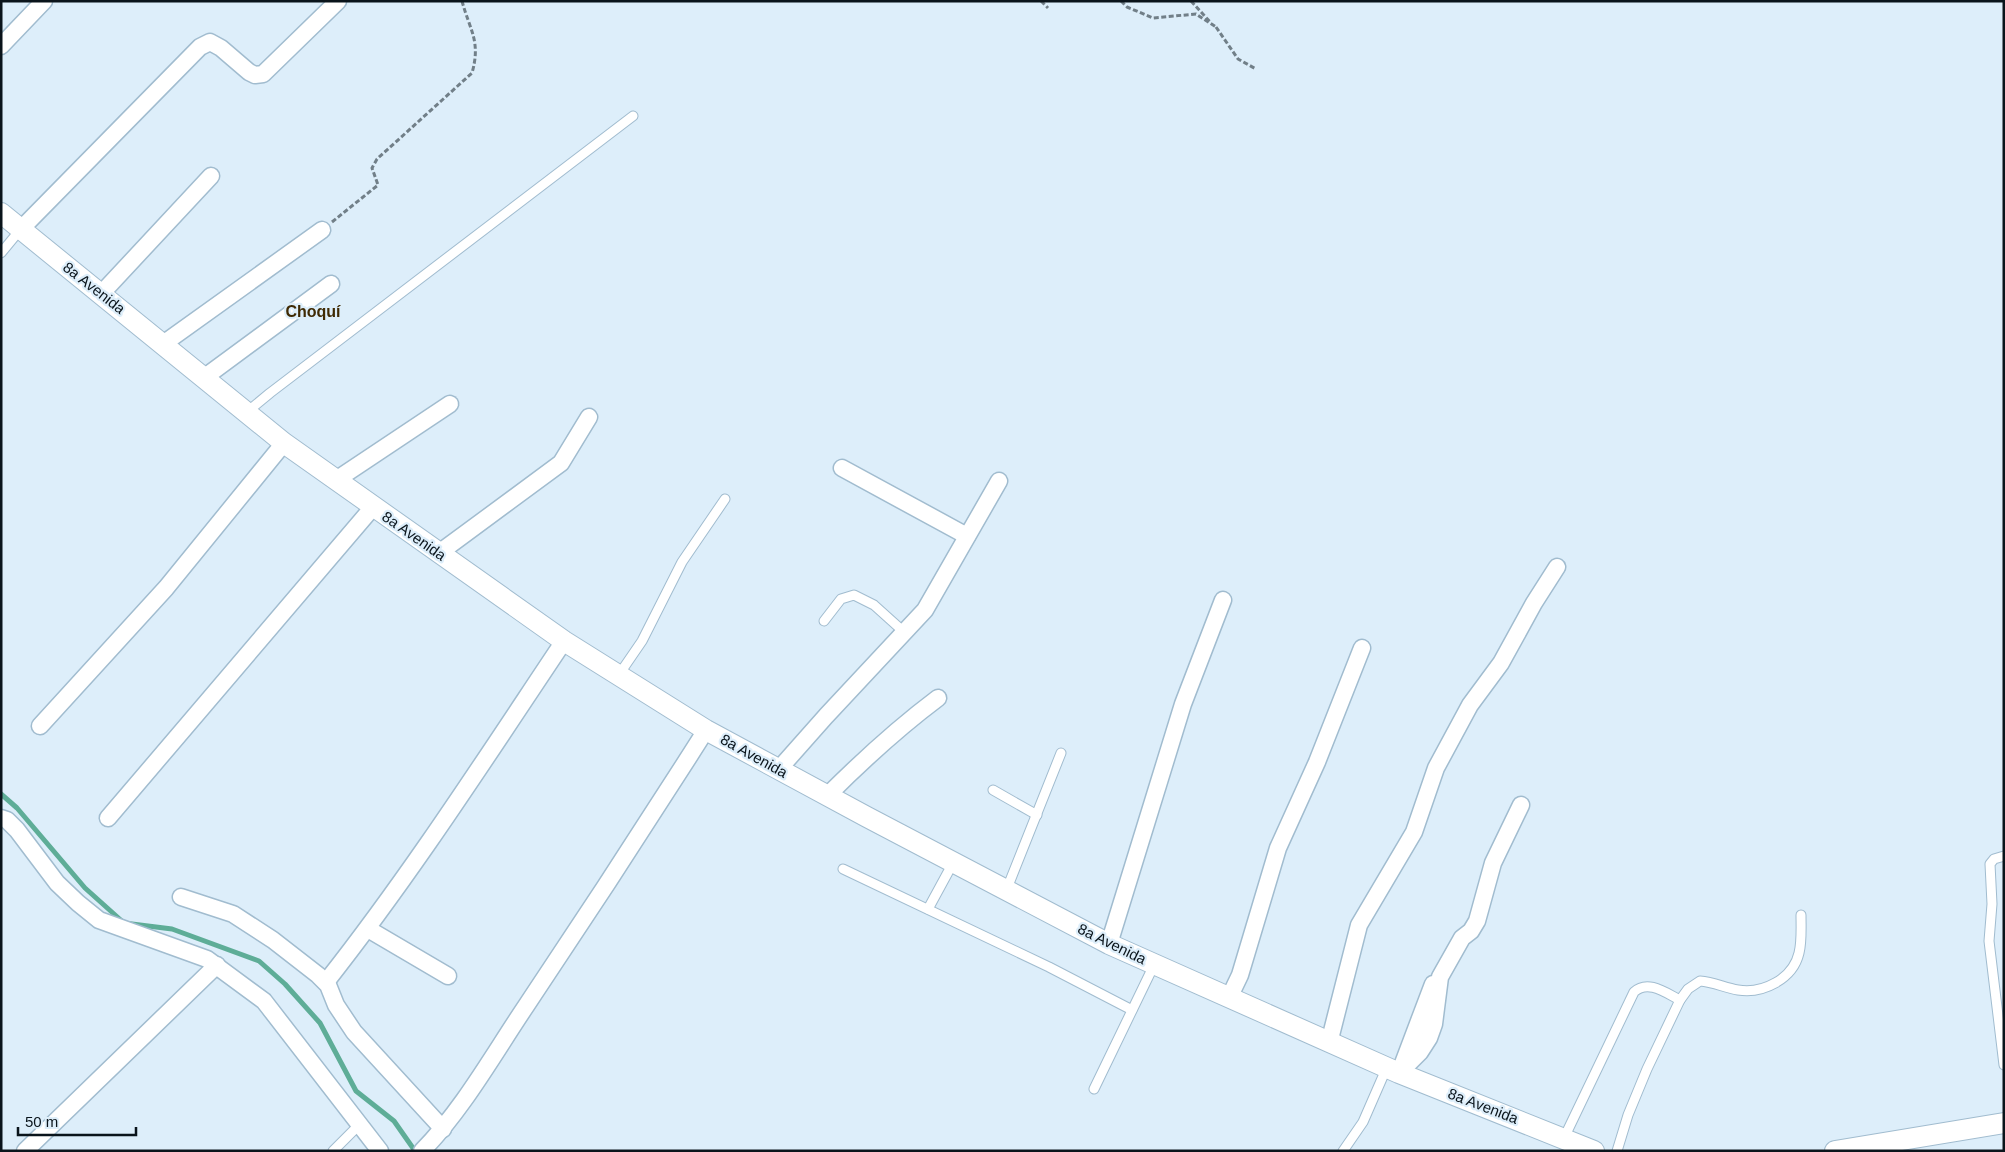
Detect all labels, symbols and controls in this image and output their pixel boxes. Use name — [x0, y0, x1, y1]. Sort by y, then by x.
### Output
street label: 8a Avenida — [60, 258, 129, 317]
district label: Choquí — [285, 303, 341, 320]
street label: 8a Avenida — [379, 507, 450, 564]
street label: 8a Avenida — [718, 730, 791, 781]
street label: 8a Avenida — [1075, 920, 1150, 968]
street label: 8a Avenida — [1446, 1084, 1521, 1127]
scale bar — [18, 1104, 135, 1136]
text: 50 m — [25, 1113, 58, 1130]

